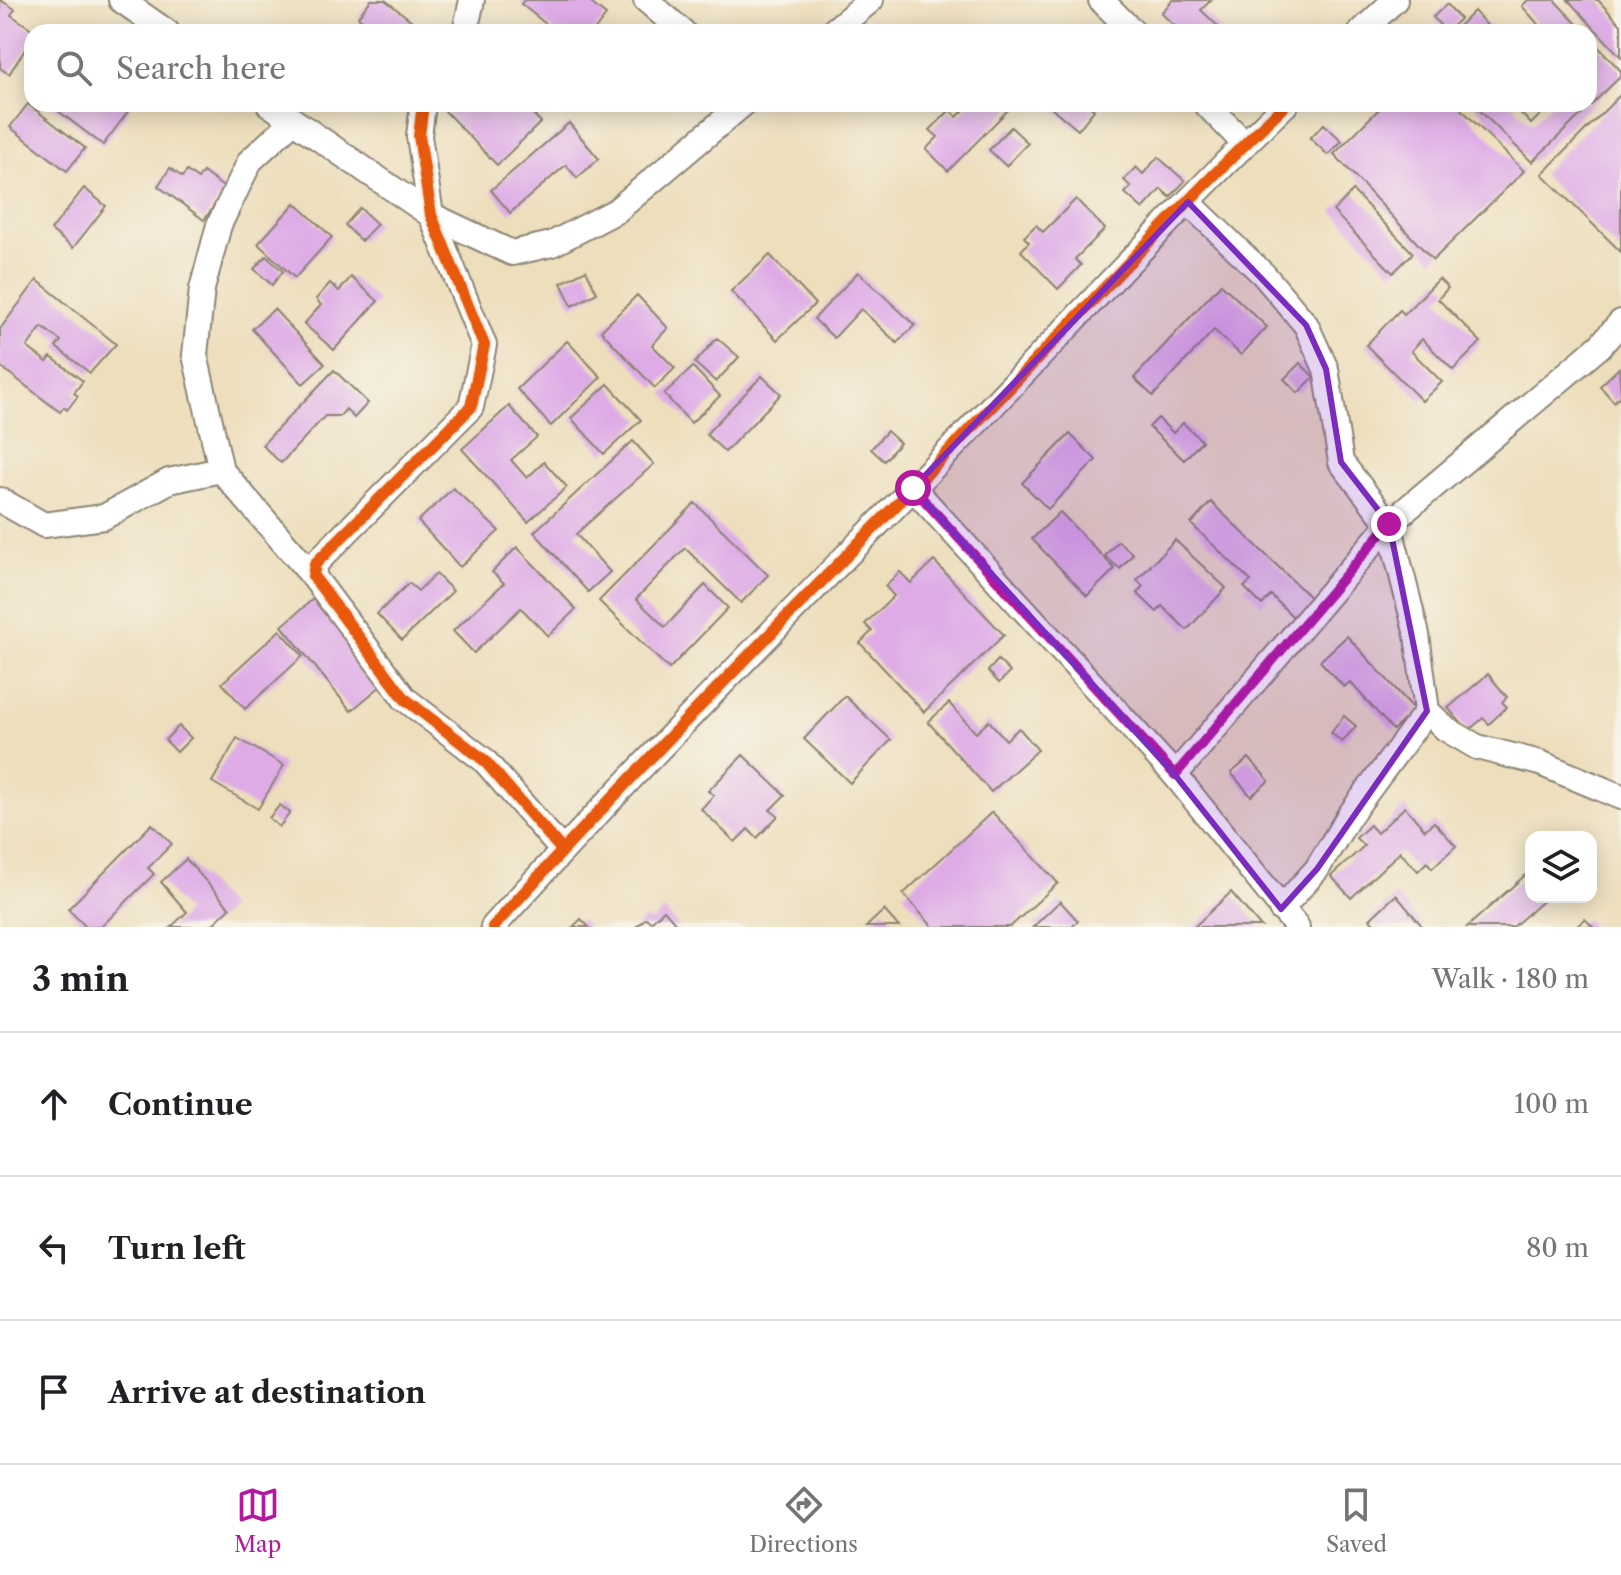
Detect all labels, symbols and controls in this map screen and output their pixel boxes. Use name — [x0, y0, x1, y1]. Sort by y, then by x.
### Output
search box — [24, 24, 1597, 112]
icon: search — [52, 46, 96, 90]
text: Search here — [116, 50, 286, 87]
route start — [895, 470, 931, 506]
route end — [1371, 506, 1407, 542]
map controls — [1525, 831, 1597, 903]
button: layers — [1525, 831, 1597, 903]
text: 3 min — [32, 958, 129, 1000]
text: Walk · 180 m — [1432, 963, 1589, 995]
icon: ahead — [32, 1082, 76, 1126]
text: Continue — [108, 1086, 253, 1123]
text: 100 m — [1514, 1088, 1589, 1120]
icon: left — [32, 1226, 76, 1270]
text: Turn left — [108, 1230, 245, 1267]
text: 80 m — [1526, 1232, 1589, 1264]
icon: arrive — [32, 1370, 76, 1414]
text: Arrive at destination — [108, 1374, 426, 1411]
tab: Map — [234, 1483, 281, 1558]
tab: Directions — [749, 1483, 858, 1558]
tab: Saved — [1326, 1483, 1387, 1558]

